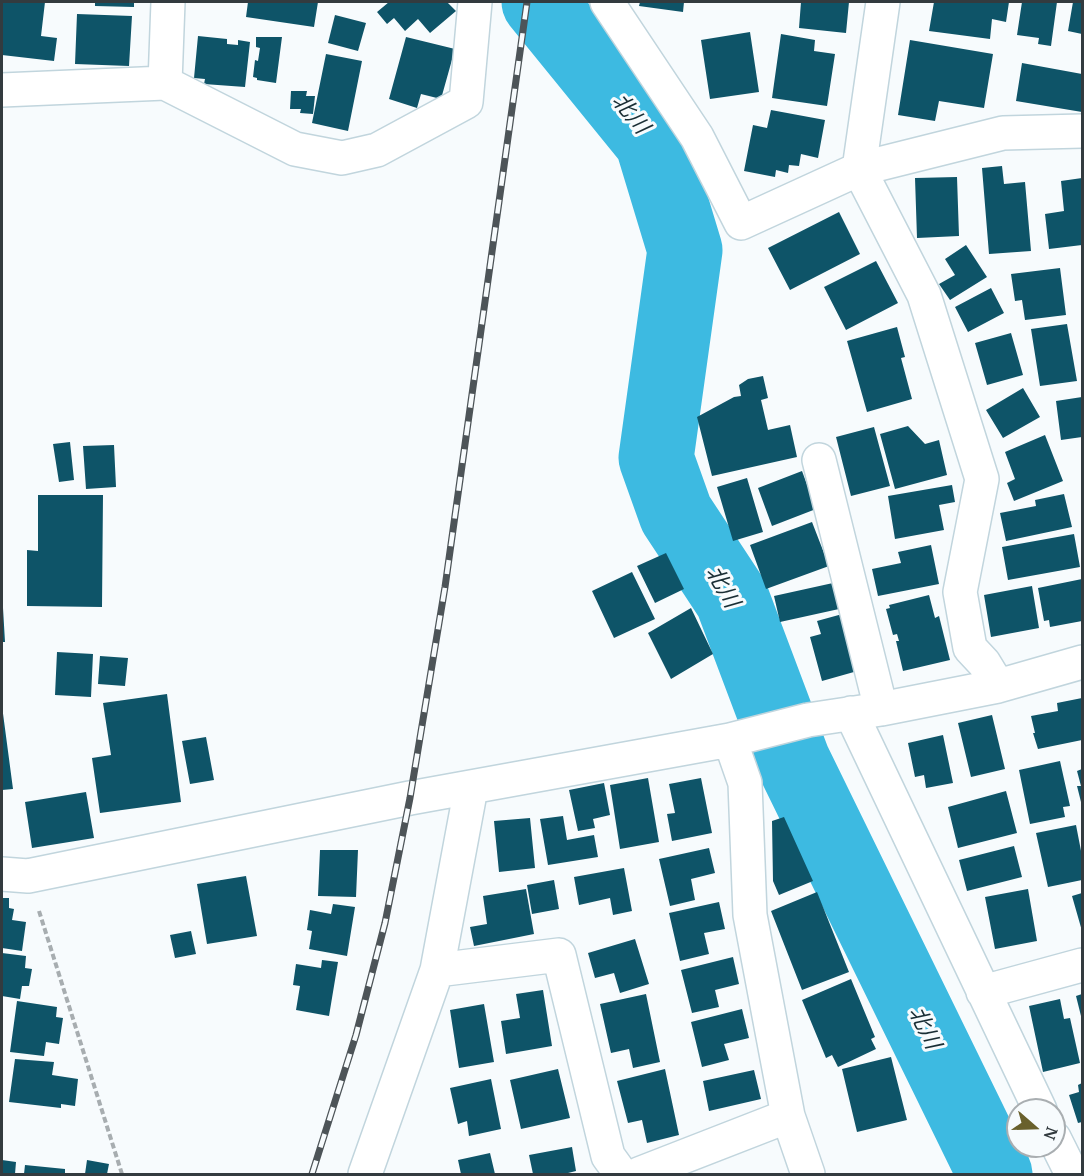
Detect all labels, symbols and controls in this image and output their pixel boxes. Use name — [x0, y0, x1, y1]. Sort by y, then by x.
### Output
water label: 北川 — [606, 89, 654, 139]
water label: 北川 — [700, 561, 744, 613]
water label: 北川 — [902, 1002, 946, 1054]
north arrow — [1006, 1098, 1066, 1158]
text: N — [1039, 1124, 1063, 1143]

